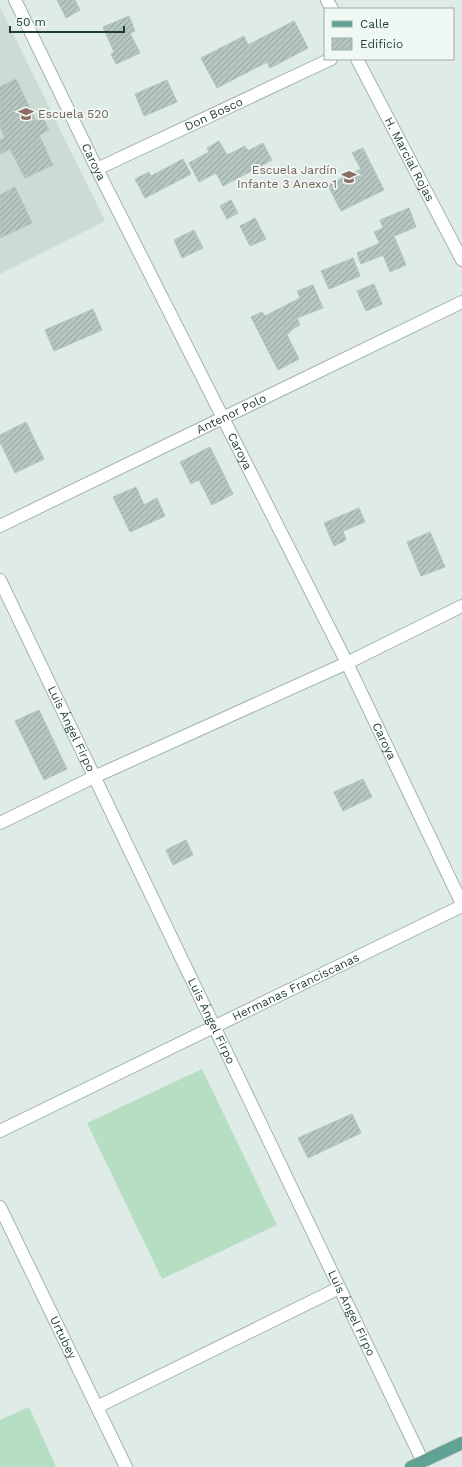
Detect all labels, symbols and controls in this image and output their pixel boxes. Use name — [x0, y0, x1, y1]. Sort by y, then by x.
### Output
scale bar — [10, 8, 124, 34]
legend — [324, 8, 454, 60]
text: 50 m — [16, 15, 46, 29]
text: Calle — [360, 17, 389, 31]
text: Edificio — [360, 37, 403, 51]
street label: Don Bosco — [182, 94, 245, 134]
school or university icon: Escuela 520 — [17, 105, 35, 123]
place label: Escuela 520 — [38, 107, 109, 121]
street label: H. Marcial Rojas — [382, 115, 437, 204]
street label: Caroya — [79, 141, 109, 183]
place label: Escuela Jardín Infante 3 Anexo 1 — [237, 163, 337, 191]
school or university icon: Escuela Jardín Infante 3 Anexo 1 — [340, 168, 358, 186]
street label: Antenor Polo — [194, 391, 268, 437]
street label: Caroya — [225, 430, 255, 472]
street label: Luis Ángel Firpo — [45, 683, 98, 774]
street label: Caroya — [369, 720, 399, 762]
street label: Hermanas Franciscanas — [230, 950, 362, 1024]
street label: Luis Ángel Firpo — [185, 976, 238, 1066]
street label: Luis Ángel Firpo — [325, 1268, 378, 1358]
street label: Urtubey — [47, 1314, 80, 1362]

